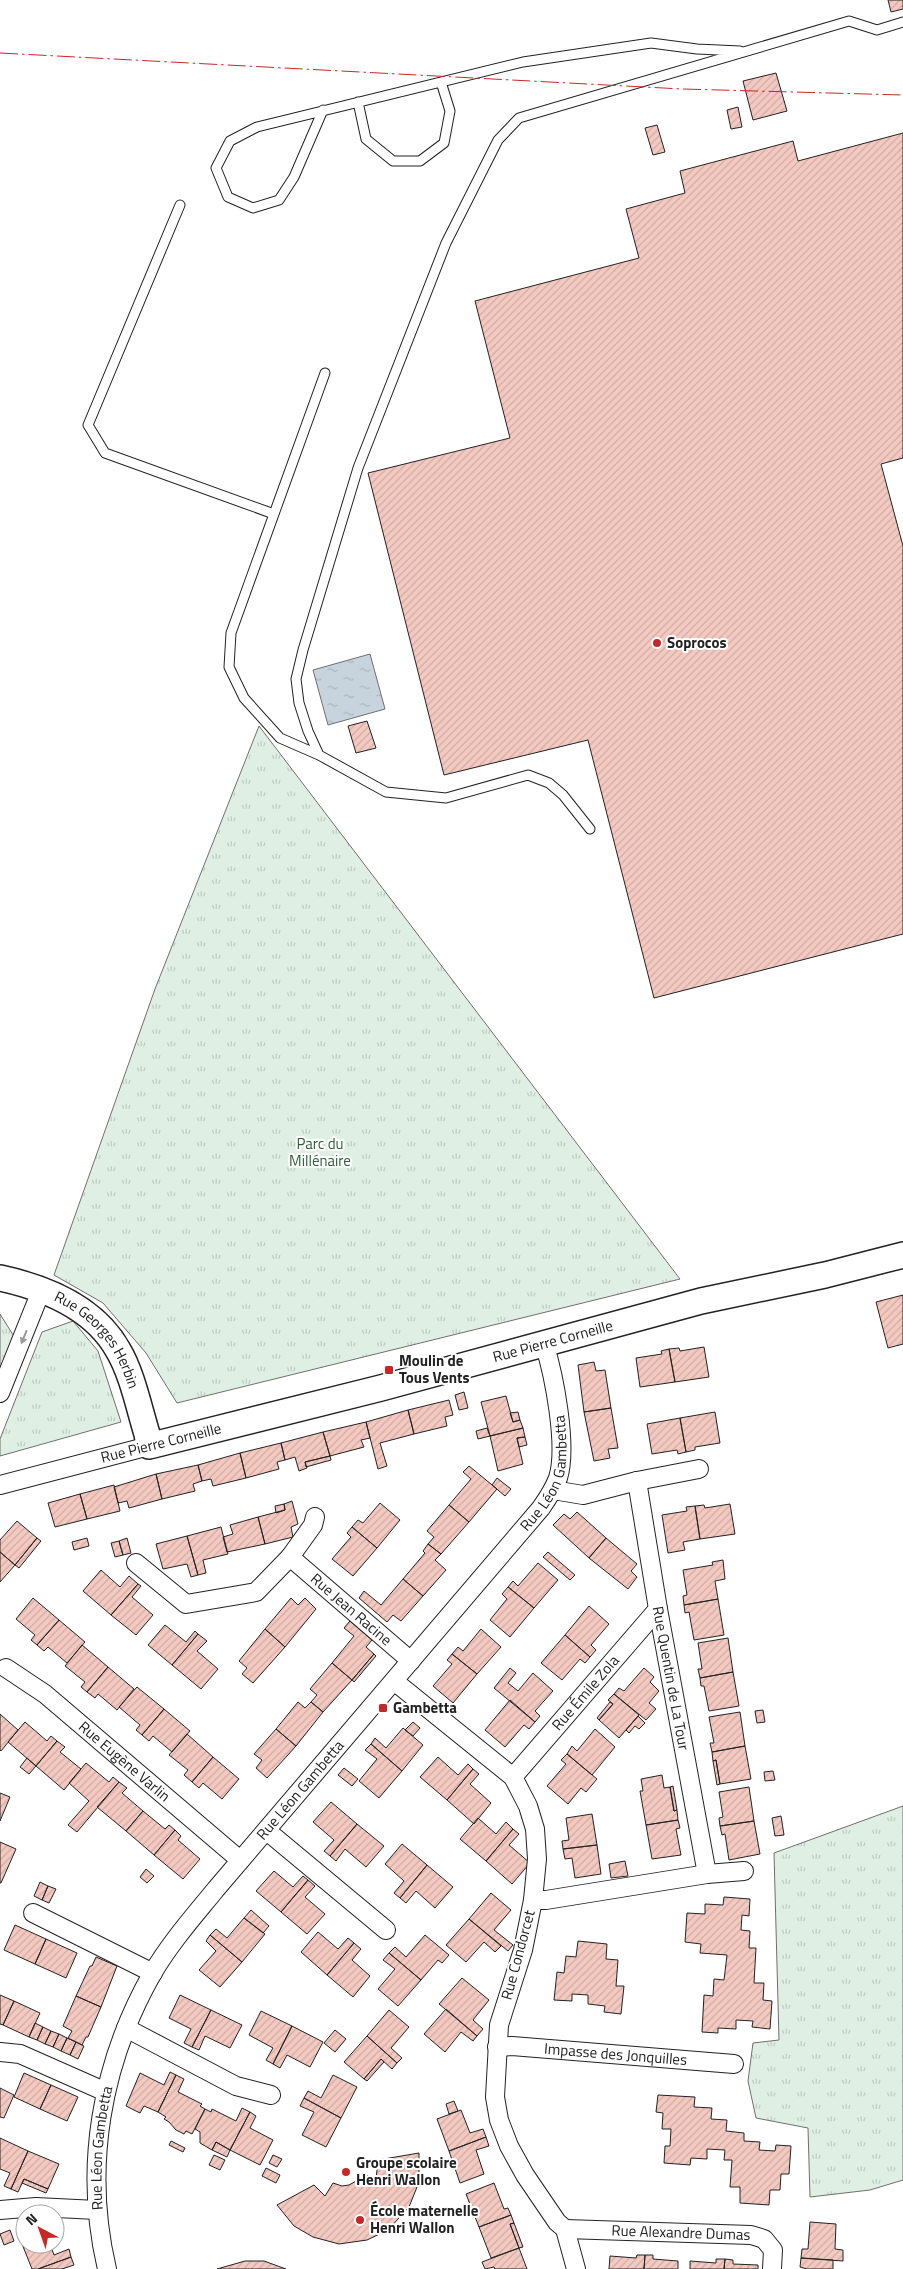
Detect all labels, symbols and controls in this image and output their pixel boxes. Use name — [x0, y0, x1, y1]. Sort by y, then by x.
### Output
place label: Soprocos — [667, 631, 727, 654]
marker: Soprocos — [651, 637, 663, 649]
park label: Parc du Millénaire — [289, 1132, 351, 1172]
street label: Rue Georges Herbin — [51, 1285, 145, 1391]
street label: Rue Pierre Corneille — [490, 1313, 615, 1368]
one-way arrow — [19, 1330, 27, 1344]
place label: Moulin de Tous Vents — [399, 1349, 470, 1389]
marker: Moulin de Tous Vents — [383, 1364, 395, 1376]
street label: Rue Léon Gambetta — [514, 1414, 573, 1536]
street label: Rue Pierre Corneille — [98, 1416, 224, 1469]
street label: Rue Jean Racine — [306, 1567, 397, 1651]
street label: Rue Quentin de La Tour — [647, 1604, 696, 1752]
street label: Rue Émile Zola — [546, 1649, 625, 1735]
place label: Gambetta — [393, 1696, 457, 1719]
marker: Gambetta — [377, 1702, 389, 1714]
street label: Rue Eugène Varlin — [74, 1715, 176, 1807]
street label: Rue Léon Gambetta — [251, 1734, 350, 1845]
street label: Rue Condorcet — [494, 1907, 541, 2002]
street label: Impasse des Jonquilles — [543, 2037, 688, 2071]
street label: Rue Léon Gambetta — [84, 2083, 118, 2211]
place label: Groupe scolaire Henri Wallon — [356, 2151, 457, 2191]
marker: Groupe scolaire Henri Wallon — [340, 2166, 352, 2178]
place label: École maternelle Henri Wallon — [370, 2199, 479, 2239]
north arrow — [15, 2204, 65, 2254]
text: N — [21, 2208, 42, 2230]
marker: École maternelle Henri Wallon — [354, 2214, 366, 2226]
street label: Rue Alexandre Dumas — [611, 2219, 751, 2246]

